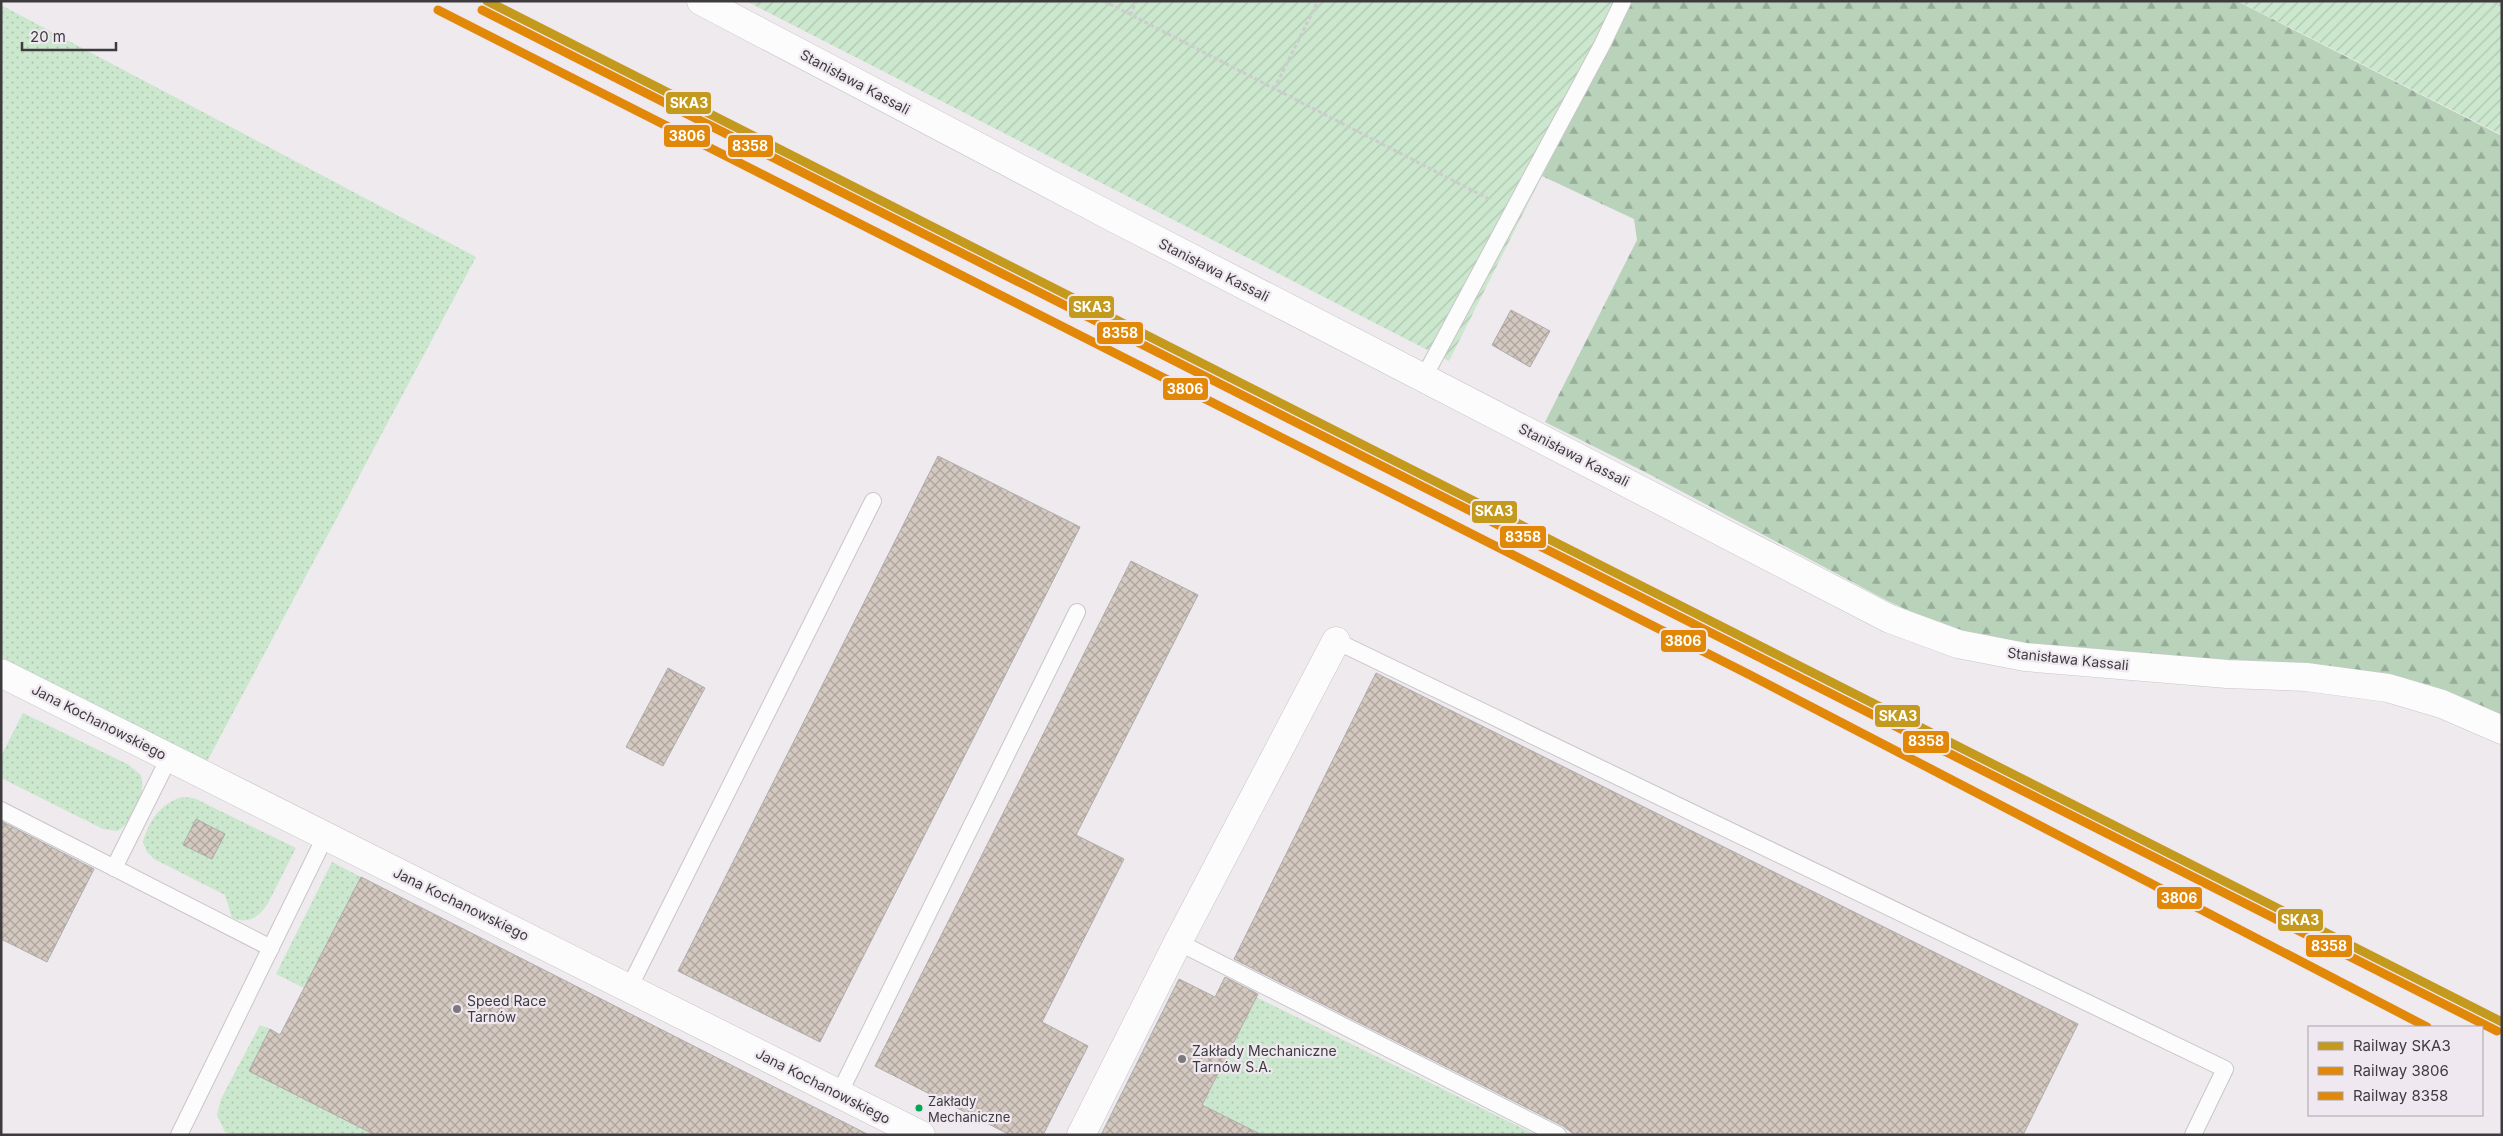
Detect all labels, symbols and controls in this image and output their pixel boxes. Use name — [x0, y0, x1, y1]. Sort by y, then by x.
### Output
scale bar — [22, 20, 116, 52]
text: 20 m — [30, 27, 66, 46]
street label: Stanisława Kassali — [797, 45, 913, 118]
line badge: SKA3 — [665, 91, 712, 115]
text: SKA3 — [670, 94, 708, 111]
line badge: 3806 — [663, 124, 711, 148]
text: 3806 — [669, 127, 705, 144]
line badge: 8358 — [727, 134, 774, 158]
text: 8358 — [732, 137, 768, 154]
street label: Stanisława Kassali — [1156, 234, 1272, 305]
line badge: SKA3 — [1068, 295, 1115, 319]
text: SKA3 — [1073, 298, 1111, 315]
line badge: 8358 — [1096, 321, 1144, 345]
text: 8358 — [1102, 324, 1138, 341]
line badge: 3806 — [1162, 377, 1209, 401]
text: 3806 — [1167, 380, 1203, 397]
street label: Stanisława Kassali — [1516, 419, 1632, 490]
line badge: SKA3 — [1471, 500, 1518, 524]
text: SKA3 — [1475, 502, 1513, 519]
line badge: 8358 — [1499, 525, 1547, 549]
text: 8358 — [1505, 528, 1541, 545]
line badge: 3806 — [1660, 629, 1707, 653]
text: 3806 — [1665, 632, 1701, 649]
street label: Stanisława Kassali — [2007, 644, 2129, 673]
street label: Jana Kochanowskiego — [29, 680, 169, 763]
line badge: SKA3 — [1874, 704, 1921, 728]
text: SKA3 — [1879, 707, 1917, 724]
line badge: 8358 — [1902, 730, 1950, 754]
text: 8358 — [1908, 732, 1944, 749]
street label: Jana Kochanowskiego — [391, 863, 532, 944]
line badge: 3806 — [2156, 886, 2203, 910]
text: 3806 — [2161, 889, 2197, 906]
line badge: SKA3 — [2277, 908, 2324, 932]
text: SKA3 — [2281, 911, 2319, 928]
line badge: 8358 — [2305, 934, 2353, 958]
text: 8358 — [2311, 937, 2347, 954]
place label: Speed Race Tarnów — [467, 992, 546, 1025]
marker: Speed Race Tarnów — [451, 1003, 463, 1015]
legend — [2308, 1026, 2483, 1116]
text: Railway SKA3 — [2353, 1036, 2451, 1055]
place label: Zakłady Mechaniczne Tarnów S.A. — [1192, 1042, 1337, 1075]
street label: Jana Kochanowskiego — [753, 1044, 893, 1127]
marker: Zakłady Mechaniczne Tarnów S.A. — [1176, 1053, 1188, 1065]
text: Railway 3806 — [2353, 1061, 2449, 1080]
text: Railway 8358 — [2353, 1086, 2448, 1105]
place label: Zakłady Mechaniczne — [928, 1093, 1010, 1125]
marker: Zakłady Mechaniczne — [914, 1103, 924, 1113]

